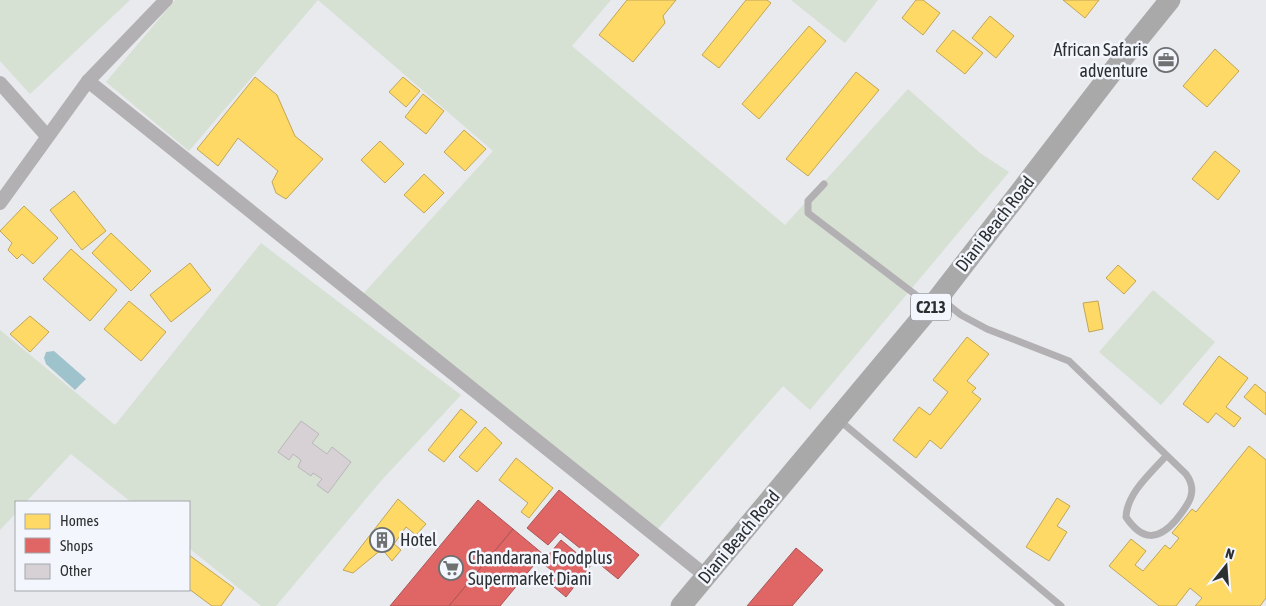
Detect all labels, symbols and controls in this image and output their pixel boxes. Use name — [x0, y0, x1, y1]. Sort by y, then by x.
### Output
place label: African Safaris adventure — [1053, 39, 1148, 81]
office icon: African Safaris adventure — [1153, 47, 1179, 73]
street label: Diani Beach Road — [951, 172, 1038, 276]
road number: C213 — [911, 294, 951, 320]
street label: Diani Beach Road — [694, 486, 784, 588]
legend — [15, 501, 190, 591]
text: Homes — [60, 512, 99, 529]
building icon: Hotel — [369, 527, 395, 553]
place label: Hotel — [400, 529, 437, 550]
text: Shops — [60, 537, 93, 554]
north arrow — [1201, 541, 1251, 591]
text: N — [1224, 545, 1236, 562]
place label: Chandarana Foodplus Supermarket Diani — [468, 547, 612, 589]
supermarket icon: Chandarana Foodplus Supermarket Diani — [438, 555, 464, 581]
text: Other — [60, 562, 92, 579]

